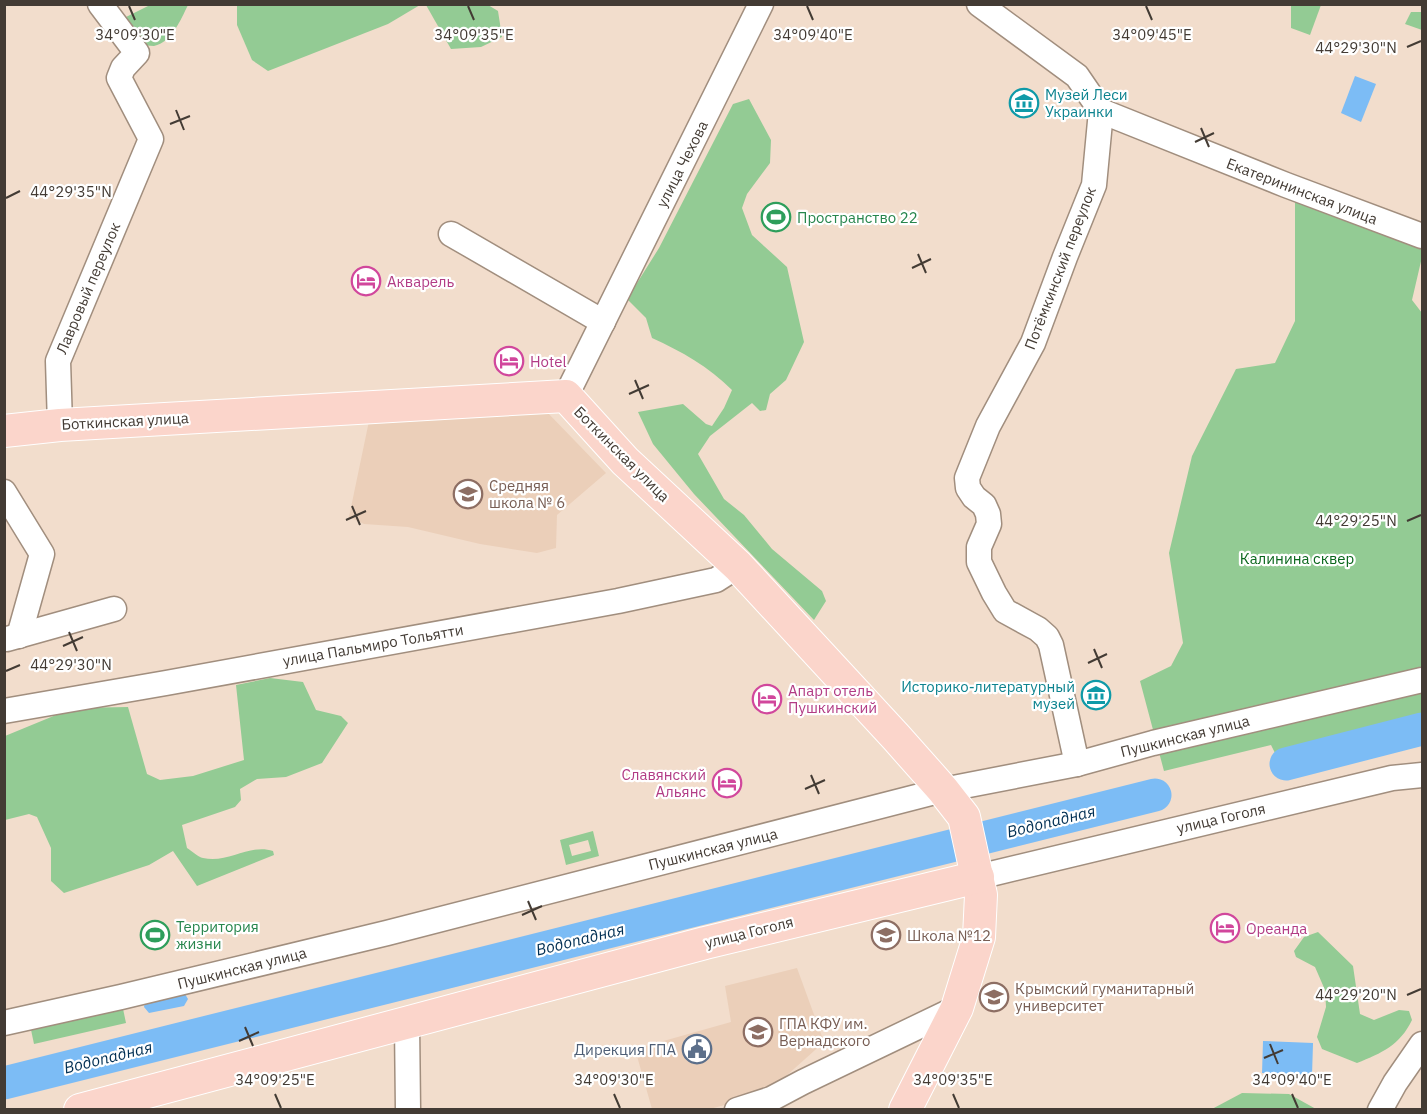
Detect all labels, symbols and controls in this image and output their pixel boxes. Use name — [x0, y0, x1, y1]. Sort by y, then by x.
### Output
text: 34°09'30"E — [95, 25, 175, 44]
text: 34°09'35"E — [434, 25, 514, 44]
text: 34°09'40"E — [773, 25, 853, 44]
text: 34°09'45"E — [1112, 25, 1192, 44]
text: 44°29'30"N — [1315, 38, 1397, 57]
place label: Музей Леси Украинки — [1045, 85, 1128, 121]
museum icon: Музей Леси Украинки — [1008, 87, 1040, 119]
street label: улица Чехова — [652, 117, 712, 211]
street label: Екатерининская улица — [1224, 153, 1380, 229]
text: 44°29'35"N — [30, 182, 112, 201]
street label: Потёмкинский переулок — [1020, 184, 1100, 352]
sports icon: Пространство 22 — [760, 201, 792, 233]
place label: Пространство 22 — [797, 208, 918, 227]
street label: Лавровый переулок — [52, 219, 124, 357]
hotel icon: Акварель — [350, 265, 382, 297]
place label: Акварель — [387, 272, 455, 291]
hotel icon: Hotel — [493, 345, 525, 377]
place label: Hotel — [530, 352, 567, 371]
street label: Боткинская улица — [570, 402, 674, 506]
street label: Боткинская улица — [61, 408, 189, 434]
place label: Средняя школа № 6 — [489, 476, 565, 512]
school or university icon: Средняя школа № 6 — [452, 478, 484, 510]
text: 44°29'25"N — [1315, 511, 1397, 530]
park label: Калинина сквер — [1240, 549, 1354, 568]
street label: улица Пальмиро Тольятти — [281, 620, 465, 670]
text: 44°29'30"N — [30, 655, 112, 674]
place label: Историко-литературный музей — [901, 677, 1075, 713]
museum icon: Историко-литературный музей — [1080, 679, 1112, 711]
place label: Апарт отель Пушкинский — [788, 681, 877, 717]
hotel icon: Апарт отель Пушкинский — [751, 683, 783, 715]
street label: Пушкинская улица — [1118, 711, 1252, 761]
place label: Славянский Альянс — [622, 765, 706, 801]
hotel icon: Славянский Альянс — [711, 767, 743, 799]
street label: улица Гоголя — [1175, 799, 1267, 837]
water label: Водопадная — [1005, 800, 1097, 842]
street label: Пушкинская улица — [646, 824, 780, 874]
street label: улица Гоголя — [703, 912, 795, 952]
hotel icon: Ореанда — [1209, 912, 1241, 944]
place label: Территория жизни — [176, 917, 259, 953]
water label: Водопадная — [534, 918, 626, 960]
sports icon: Территория жизни — [139, 919, 171, 951]
school or university icon: Школа №12 — [870, 919, 902, 951]
place label: Ореанда — [1246, 919, 1307, 938]
place label: Школа №12 — [907, 926, 991, 945]
street label: Пушкинская улица — [175, 943, 309, 993]
place label: Крымский гуманитарный университет — [1015, 979, 1194, 1015]
school or university icon: Крымский гуманитарный университет — [978, 981, 1010, 1013]
text: 44°29'20"N — [1315, 985, 1397, 1004]
place label: ГПА КФУ им. Вернадского — [779, 1014, 870, 1050]
school or university icon: ГПА КФУ им. Вернадского — [742, 1016, 774, 1048]
public building icon: Дирекция ГПА — [681, 1033, 713, 1065]
water label: Водопадная — [62, 1036, 154, 1078]
place label: Дирекция ГПА — [574, 1040, 676, 1059]
text: 34°09'25"E — [235, 1070, 315, 1089]
text: 34°09'30"E — [574, 1070, 654, 1089]
text: 34°09'35"E — [913, 1070, 993, 1089]
text: 34°09'40"E — [1252, 1070, 1332, 1089]

